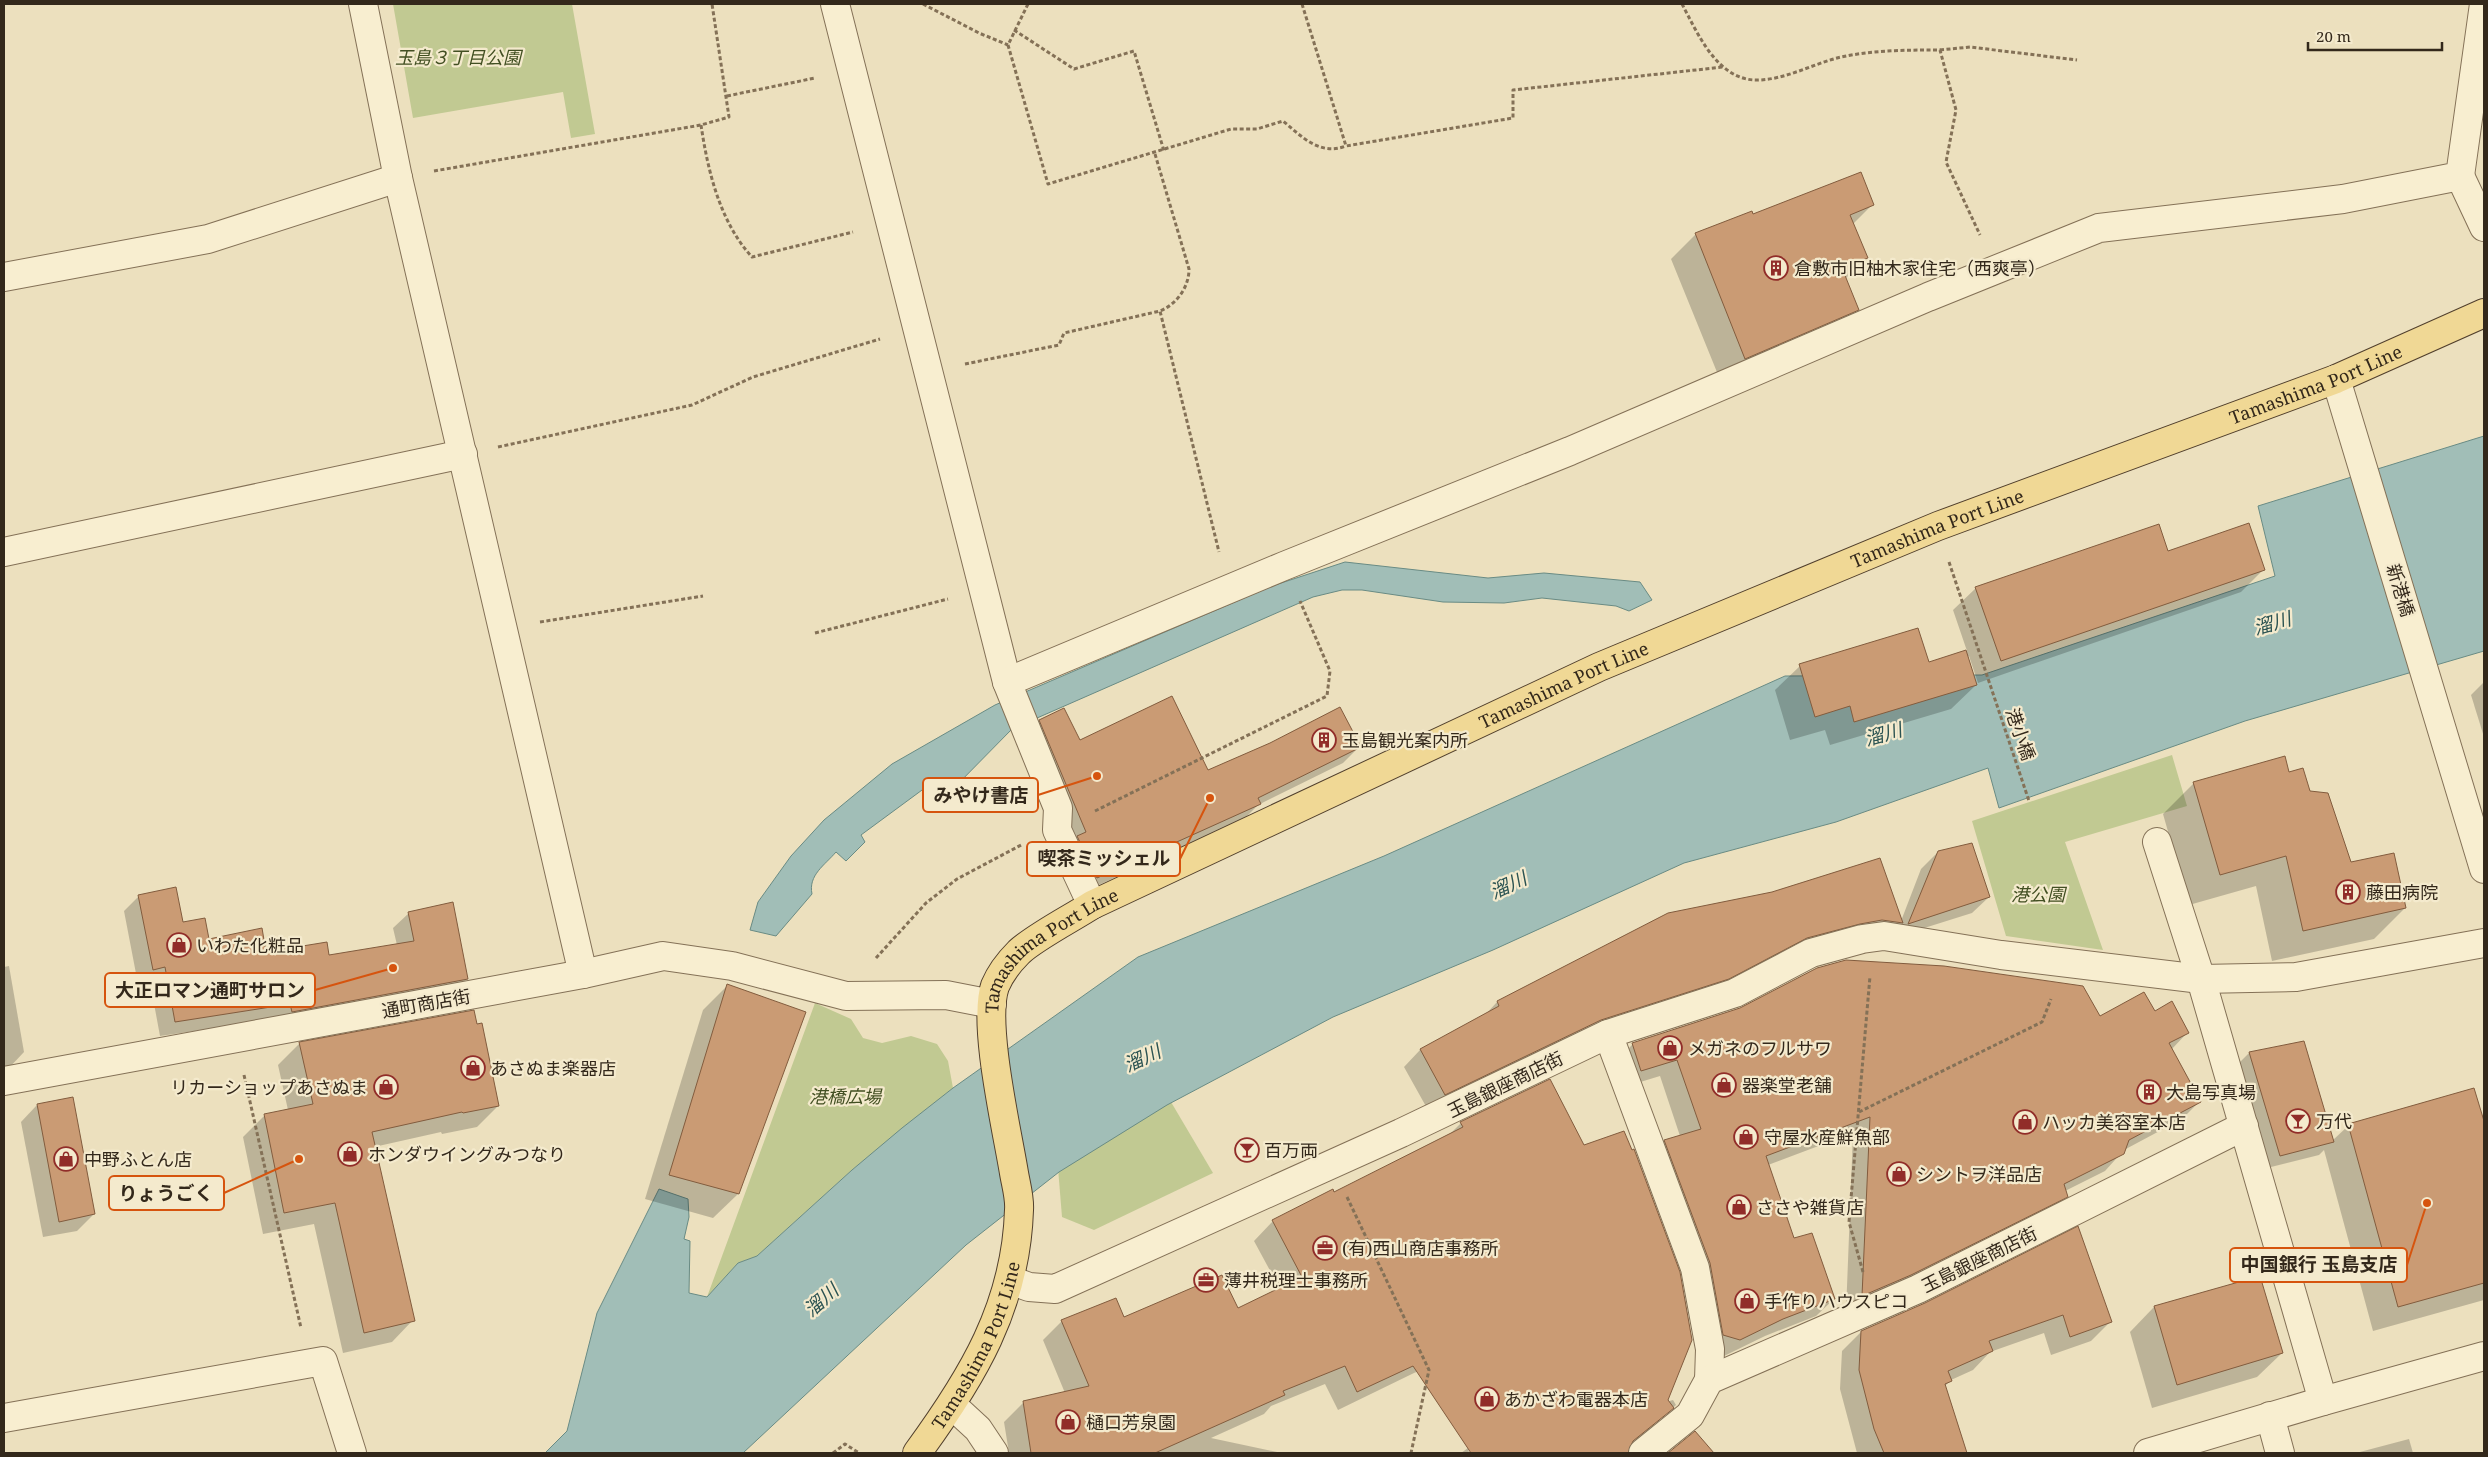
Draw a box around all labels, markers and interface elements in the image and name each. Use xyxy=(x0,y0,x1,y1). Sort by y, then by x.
scale bar xyxy=(2308,20,2442,52)
text: 20 m xyxy=(2316,26,2351,46)
park label: 玉島３丁目公園 xyxy=(395,45,524,69)
building icon: 倉敷市旧柚木家住宅（西爽亭） xyxy=(1763,255,1789,281)
place label: 倉敷市旧柚木家住宅（西爽亭） xyxy=(1794,256,2046,280)
street label: Tamashima Port Line xyxy=(2226,339,2406,429)
street label: Tamashima Port Line xyxy=(1847,483,2027,573)
street label: 新港橋 xyxy=(2382,561,2420,619)
water label: 溜川 xyxy=(2250,605,2296,641)
street label: Tamashima Port Line xyxy=(1475,636,1652,734)
street label: 港小橋 xyxy=(2001,705,2041,763)
water label: 溜川 xyxy=(1861,716,1907,752)
building icon: 玉島観光案内所 xyxy=(1311,727,1337,753)
place label: 玉島観光案内所 xyxy=(1342,728,1468,752)
callout: みやけ書店 xyxy=(923,778,1038,812)
text: みやけ書店 xyxy=(933,782,1029,808)
callout: 喫茶ミッシェル xyxy=(1027,842,1180,876)
text: 喫茶ミッシェル xyxy=(1037,845,1171,871)
water label: 溜川 xyxy=(1485,864,1533,905)
building icon: 藤田病院 xyxy=(2335,879,2361,905)
place label: 藤田病院 xyxy=(2366,880,2438,904)
street label: Tamashima Port Line xyxy=(979,882,1122,1014)
park label: 港公園 xyxy=(2011,882,2068,906)
shop icon: いわた化粧品 xyxy=(166,932,192,958)
place label: いわた化粧品 xyxy=(196,933,304,957)
callout: 大正ロマン通町サロン xyxy=(105,973,315,1007)
text: 大正ロマン通町サロン xyxy=(115,977,305,1003)
street label: 通町商店街 xyxy=(380,983,472,1023)
shop icon: メガネのフルサワ xyxy=(1657,1035,1683,1061)
place label: メガネのフルサワ xyxy=(1688,1036,1832,1060)
water label: 溜川 xyxy=(1119,1037,1167,1078)
street label: 玉島銀座商店街 xyxy=(1443,1046,1567,1122)
shop icon: あさぬま楽器店 xyxy=(460,1055,486,1081)
place label: あさぬま楽器店 xyxy=(490,1056,616,1080)
shop icon: 器楽堂老舗 xyxy=(1711,1072,1737,1098)
place label: 器楽堂老舗 xyxy=(1742,1073,1832,1097)
shop icon: リカーショップあさぬま xyxy=(373,1074,399,1100)
place label: リカーショップあさぬま xyxy=(170,1075,368,1099)
building icon: 大島写真場 xyxy=(2136,1079,2162,1105)
place label: 大島写真場 xyxy=(2166,1080,2256,1104)
park label: 港橋広場 xyxy=(809,1084,883,1108)
bar icon: 万代 xyxy=(2285,1108,2311,1134)
shop icon: ハッカ美容室本店 xyxy=(2012,1109,2038,1135)
place label: 万代 xyxy=(2316,1109,2352,1133)
place label: ハッカ美容室本店 xyxy=(2042,1110,2186,1134)
shop icon: 守屋水産鮮魚部 xyxy=(1733,1124,1759,1150)
place label: 守屋水産鮮魚部 xyxy=(1764,1125,1890,1149)
bar icon: 百万両 xyxy=(1234,1137,1260,1163)
place label: 百万両 xyxy=(1264,1138,1318,1162)
shop icon: ホンダウイングみつなり xyxy=(337,1141,363,1167)
place label: ホンダウイングみつなり xyxy=(368,1142,566,1166)
shop icon: 中野ふとん店 xyxy=(53,1146,79,1172)
place label: 中野ふとん店 xyxy=(84,1147,192,1171)
shop icon: シントヲ洋品店 xyxy=(1886,1161,1912,1187)
place label: シントヲ洋品店 xyxy=(1916,1162,2042,1186)
callout: りょうごく xyxy=(109,1176,224,1210)
text: りょうごく xyxy=(118,1180,214,1206)
shop icon: ささや雑貨店 xyxy=(1726,1194,1752,1220)
place label: ささや雑貨店 xyxy=(1756,1195,1864,1219)
street label: 玉島銀座商店街 xyxy=(1917,1221,2041,1297)
office icon: (有)西山商店事務所 xyxy=(1312,1235,1338,1261)
place label: (有)西山商店事務所 xyxy=(1342,1236,1498,1260)
callout: 中国銀行 玉島支店 xyxy=(2230,1248,2407,1282)
text: 中国銀行 玉島支店 xyxy=(2241,1251,2397,1277)
street label: Tamashima Port Line xyxy=(926,1259,1025,1434)
office icon: 薄井税理士事務所 xyxy=(1193,1267,1219,1293)
place label: 薄井税理士事務所 xyxy=(1224,1268,1368,1292)
water label: 溜川 xyxy=(798,1276,845,1322)
shop icon: 手作りハウスピコ xyxy=(1734,1288,1760,1314)
place label: 手作りハウスピコ xyxy=(1764,1289,1908,1313)
shop icon: あかざわ電器本店 xyxy=(1474,1386,1500,1412)
place label: あかざわ電器本店 xyxy=(1504,1387,1648,1411)
shop icon: 樋口芳泉園 xyxy=(1055,1409,1081,1435)
place label: 樋口芳泉園 xyxy=(1086,1410,1176,1434)

